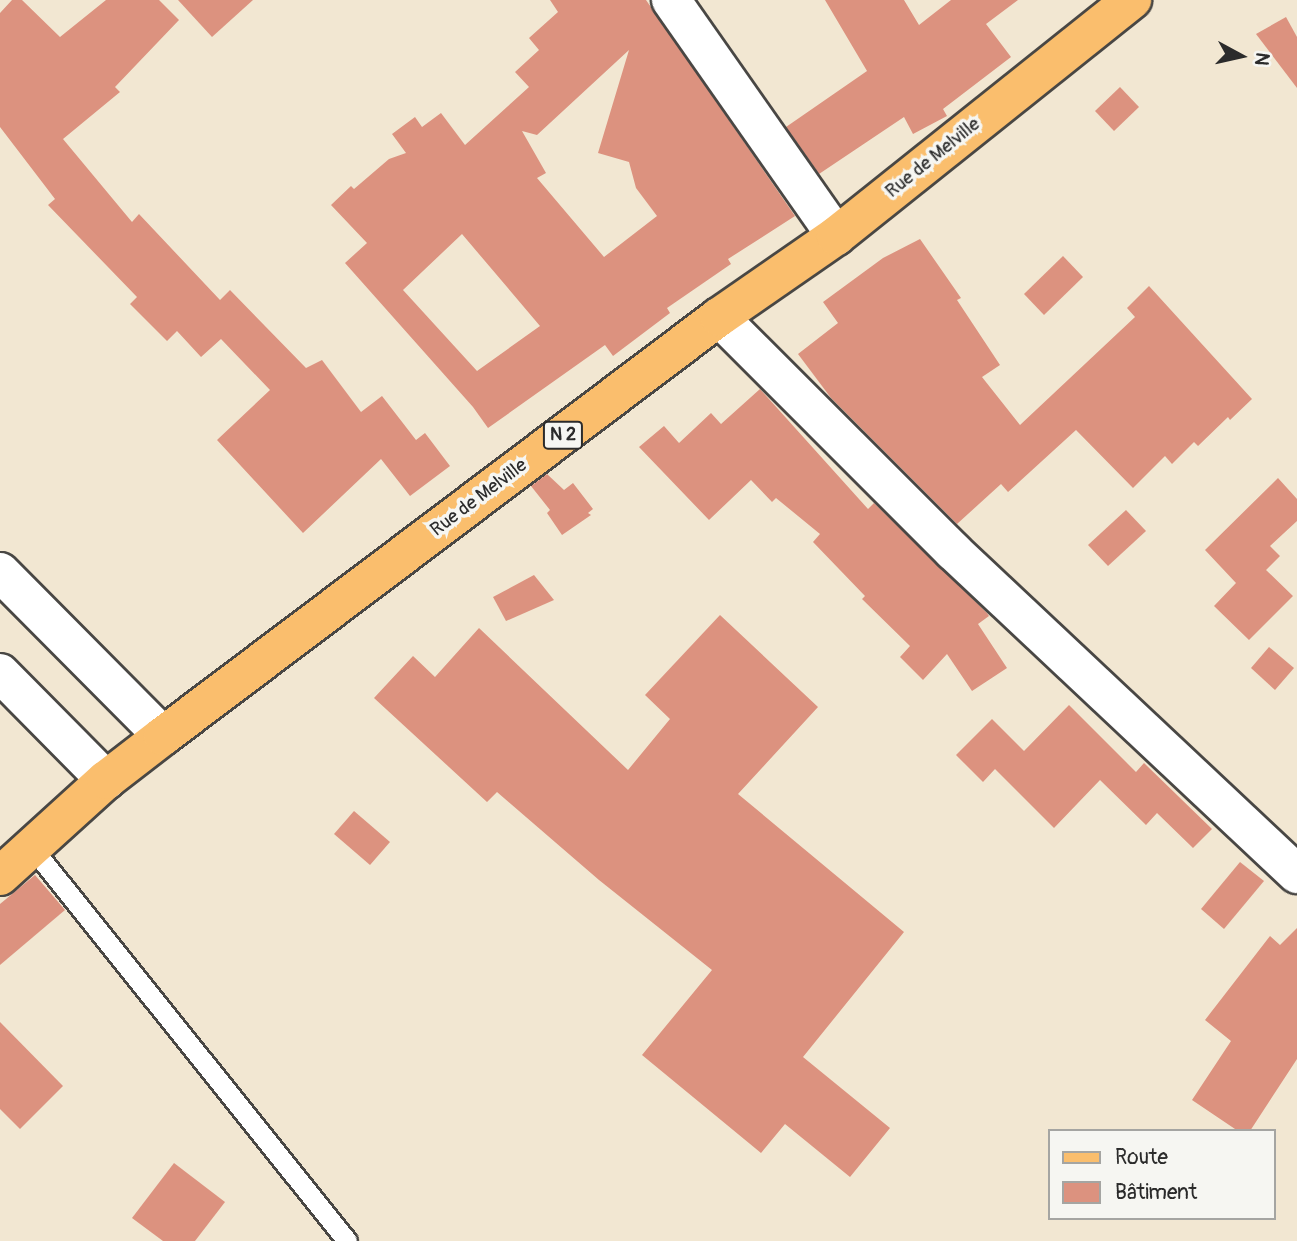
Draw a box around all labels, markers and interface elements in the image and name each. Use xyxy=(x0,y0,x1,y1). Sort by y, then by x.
north arrow xyxy=(1206,21,1276,91)
text: N xyxy=(1249,51,1275,67)
street label: Rue de Melville xyxy=(881,113,985,203)
road number: N 2 xyxy=(542,421,584,450)
street label: Rue de Melville xyxy=(426,454,532,542)
legend xyxy=(1048,1129,1276,1220)
text: Route xyxy=(1115,1144,1168,1171)
text: Bâtiment xyxy=(1115,1179,1197,1206)

